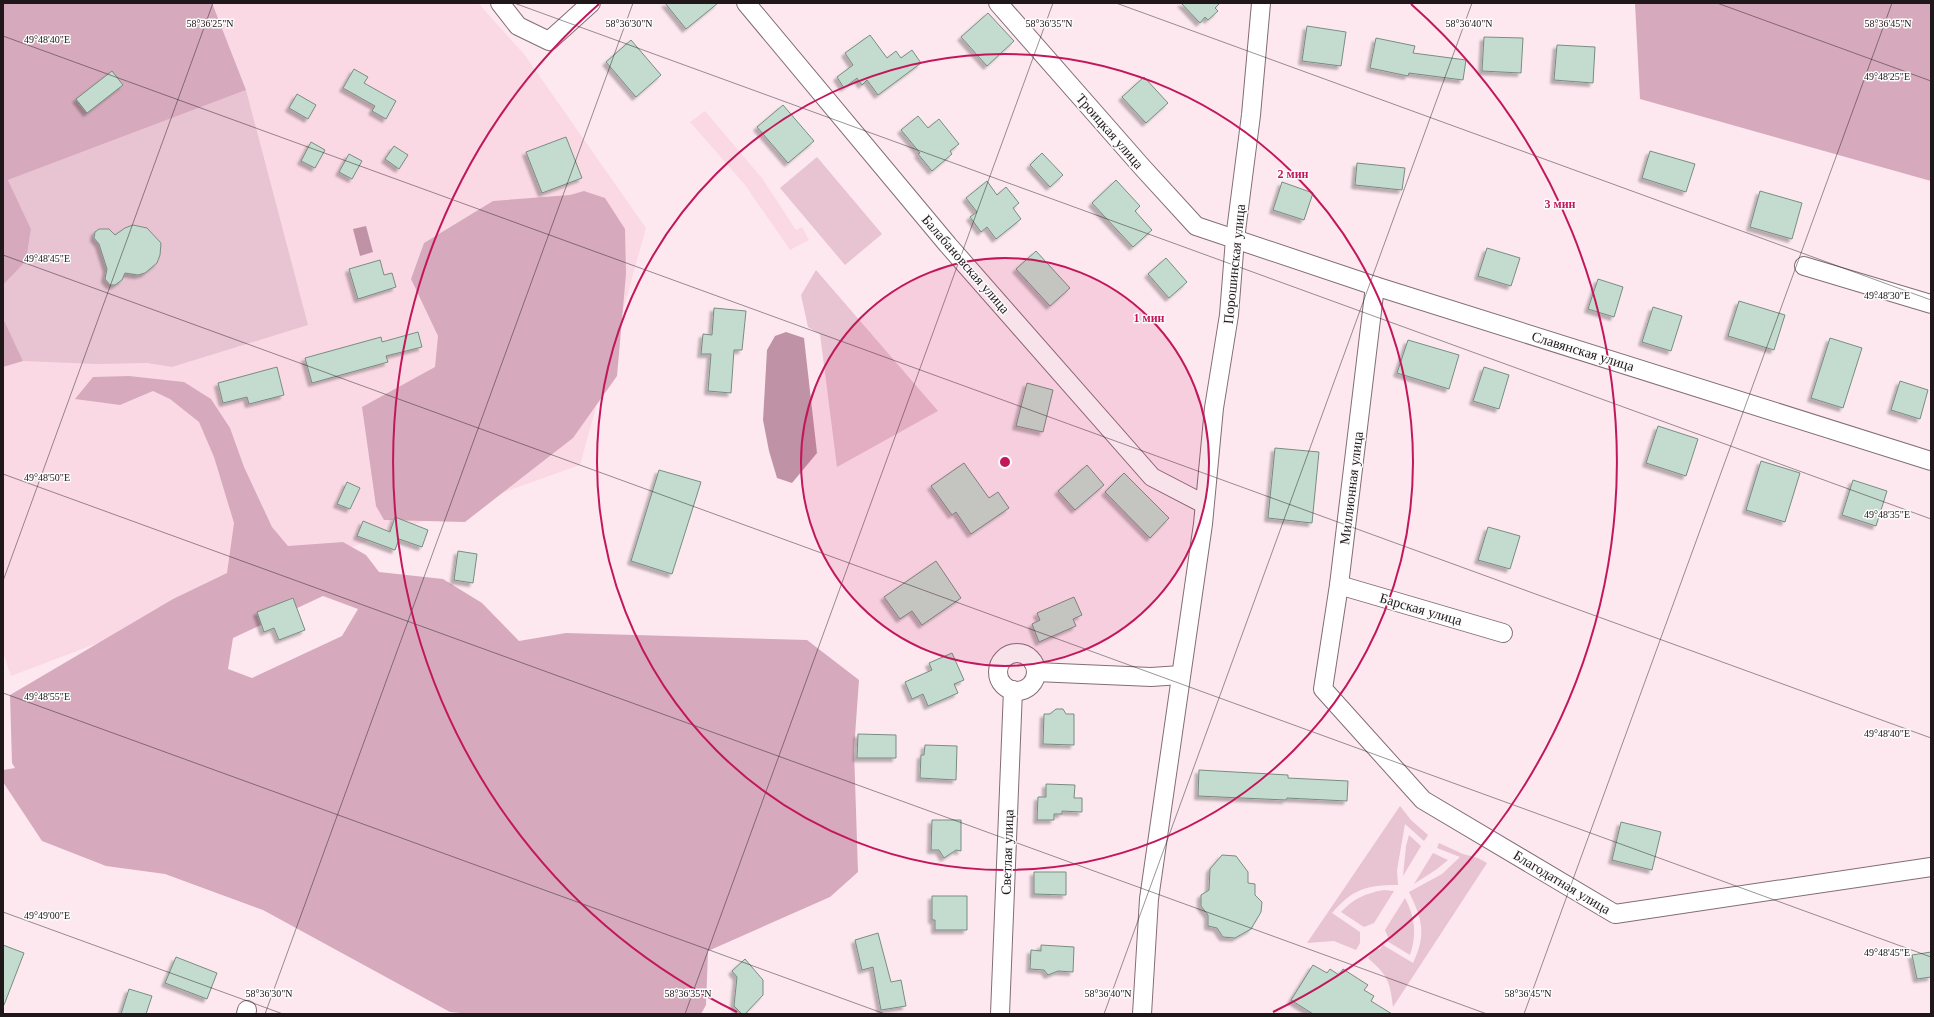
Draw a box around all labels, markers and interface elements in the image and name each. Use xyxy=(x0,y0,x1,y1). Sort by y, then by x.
text: 58°36'25"N xyxy=(186,18,234,29)
text: 58°36'30"N xyxy=(605,18,653,29)
text: 58°36'35"N xyxy=(1025,18,1073,29)
text: 58°36'40"N xyxy=(1445,18,1493,29)
text: 58°36'45"N xyxy=(1864,18,1912,29)
text: 49°48'40"E xyxy=(24,34,70,45)
text: 49°48'25"E xyxy=(1864,71,1910,82)
street label: Троицкая улица xyxy=(1073,91,1147,172)
text: 2 мин xyxy=(1277,167,1309,181)
text: 3 мин xyxy=(1544,197,1576,211)
street label: Порошинская улица xyxy=(1221,203,1248,325)
street label: Балабановская улица xyxy=(919,212,1013,317)
text: 49°48'45"E xyxy=(24,253,70,264)
text: 49°48'30"E xyxy=(1864,290,1910,301)
text: 1 мин xyxy=(1133,311,1165,325)
street label: Славянская улица xyxy=(1530,329,1637,374)
street label: Миллионная улица xyxy=(1337,430,1366,546)
centre of rings xyxy=(998,455,1012,469)
text: 49°48'50"E xyxy=(24,472,70,483)
text: 49°48'35"E xyxy=(1864,509,1910,520)
street label: Барская улица xyxy=(1378,591,1464,629)
text: 49°48'55"E xyxy=(24,691,70,702)
text: 49°48'40"E xyxy=(1864,728,1910,739)
street label: Светлая улица xyxy=(999,808,1017,895)
street label: Благодатная улица xyxy=(1511,848,1614,918)
text: 49°49'00"E xyxy=(24,910,70,921)
text: 49°48'45"E xyxy=(1864,947,1910,958)
text: 58°36'30"N xyxy=(245,988,293,999)
text: 58°36'35"N xyxy=(664,988,712,999)
text: 58°36'40"N xyxy=(1084,988,1132,999)
text: 58°36'45"N xyxy=(1504,988,1552,999)

